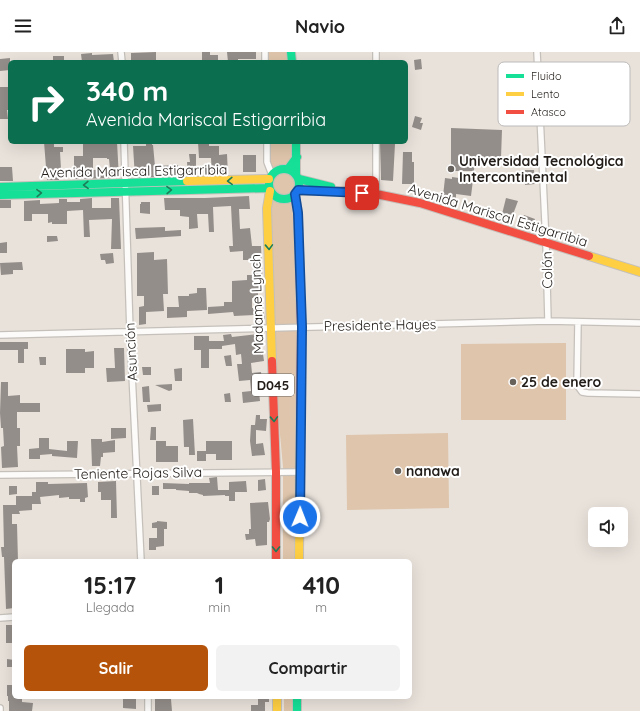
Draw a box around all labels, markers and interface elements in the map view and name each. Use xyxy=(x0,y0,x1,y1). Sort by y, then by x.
icon: menu xyxy=(12,15,34,37)
text: Navio xyxy=(295,15,345,38)
icon: share xyxy=(606,15,628,37)
legend xyxy=(498,62,630,126)
text: Fluido xyxy=(531,69,562,83)
text: 340 m xyxy=(86,73,168,108)
icon: right xyxy=(20,76,72,128)
text: Lento xyxy=(531,87,560,101)
text: Atasco xyxy=(531,105,566,119)
text: Avenida Mariscal Estigarribia xyxy=(86,108,326,131)
place label: Universidad Tecnológica Intercontinental xyxy=(459,152,624,186)
street label: Avenida Mariscal Estigarribia xyxy=(40,160,228,182)
marker: Universidad Tecnológica Intercontinental xyxy=(446,164,456,174)
pin xyxy=(345,176,379,210)
one-way arrow xyxy=(227,177,233,185)
street label: Avenida Mariscal Estigarribia xyxy=(406,179,590,251)
one-way arrow xyxy=(83,181,89,189)
icon: arrive xyxy=(351,182,373,204)
one-way arrow xyxy=(166,186,172,194)
one-way arrow xyxy=(36,189,42,198)
one-way arrow xyxy=(264,244,273,250)
street label: Colón xyxy=(538,251,556,289)
street label: Madame Lynch xyxy=(246,254,268,354)
street label: Presidente Hayes xyxy=(323,315,437,335)
street label: Asunción xyxy=(120,322,142,382)
place label: 25 de enero xyxy=(521,373,602,391)
road number: D045 xyxy=(252,374,294,396)
marker: 25 de enero xyxy=(508,377,518,387)
one-way arrow xyxy=(270,416,279,422)
place label: nanawa xyxy=(406,462,460,480)
street label: Teniente Rojas Silva xyxy=(74,463,202,483)
marker: nanawa xyxy=(393,466,403,476)
position arrow xyxy=(279,496,321,538)
map controls xyxy=(588,507,628,547)
button: sound xyxy=(588,507,628,547)
one-way arrow xyxy=(272,546,280,552)
text: 15:17 xyxy=(84,570,136,600)
text: 1 xyxy=(215,570,224,600)
text: 410 xyxy=(302,570,340,600)
text: Llegada xyxy=(86,599,135,615)
text: min xyxy=(208,599,230,615)
text: m xyxy=(315,599,327,615)
button: Salir xyxy=(24,645,208,691)
button: Compartir xyxy=(216,645,400,691)

